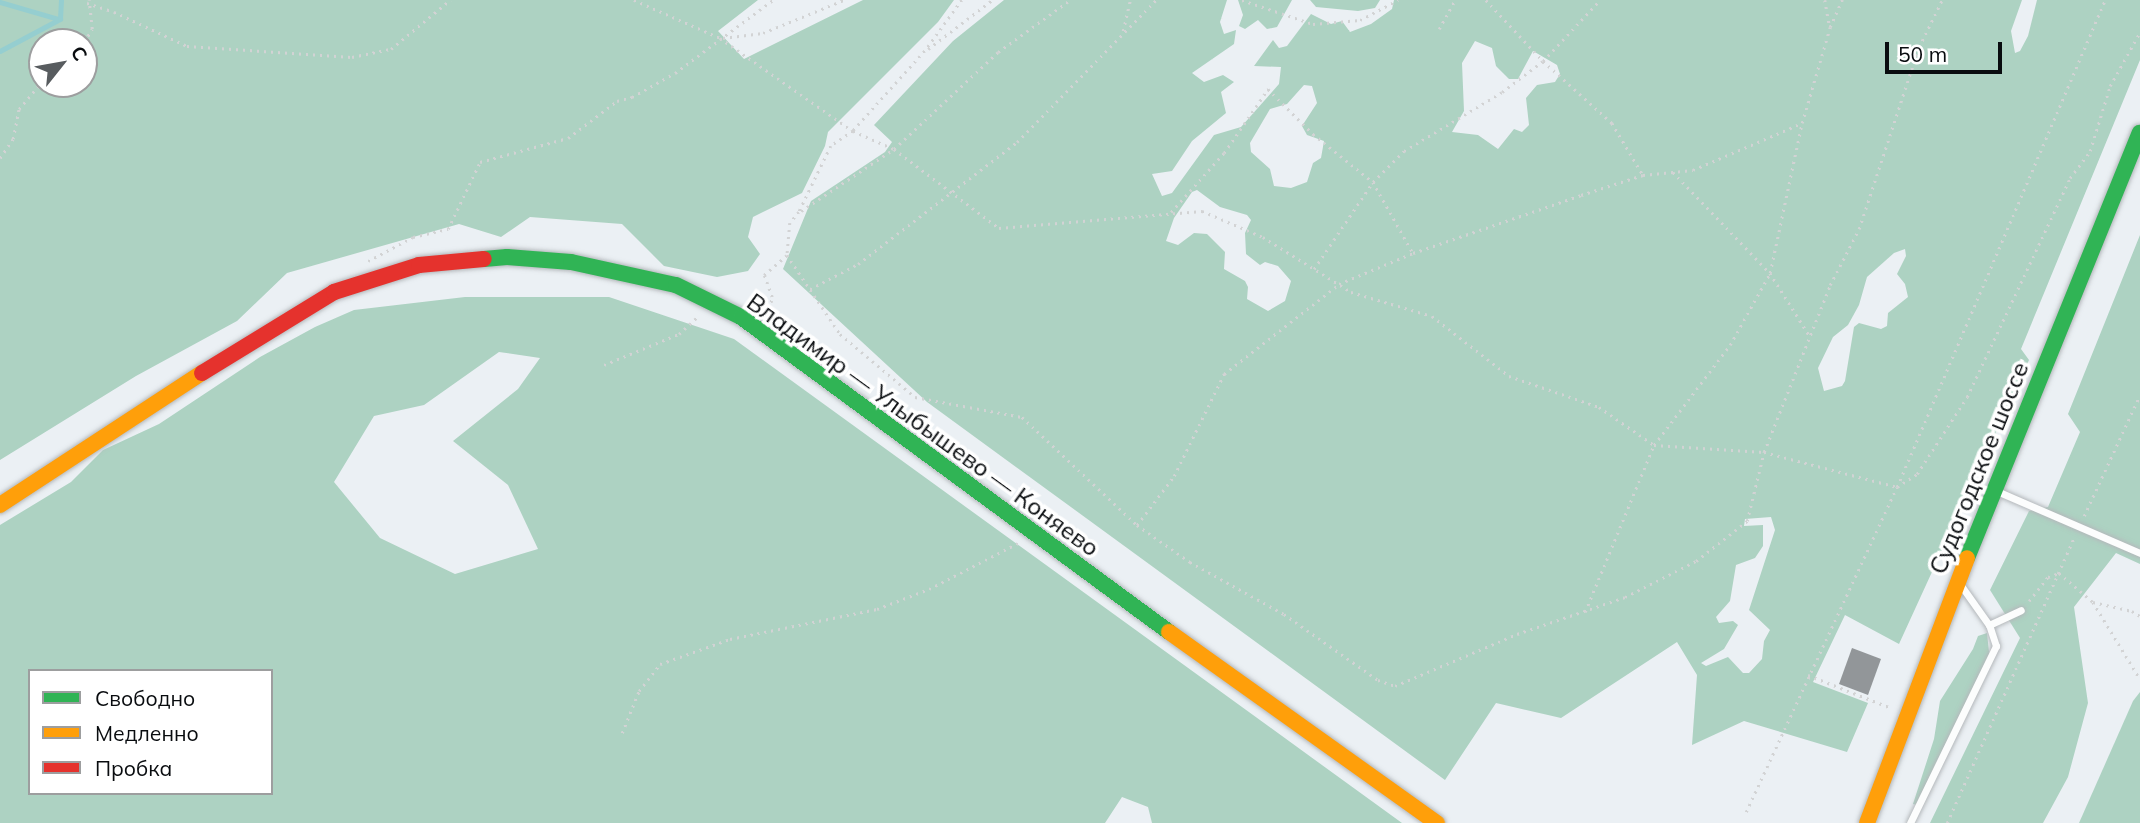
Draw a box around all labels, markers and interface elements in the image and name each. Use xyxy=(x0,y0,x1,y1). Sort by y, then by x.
north arrow xyxy=(28,28,98,98)
scale bar xyxy=(1888,28,2005,72)
text: С xyxy=(66,41,93,65)
text: 50 m xyxy=(1898,41,1947,67)
street label: Владимир — Улыбышево — Коняево xyxy=(741,287,1105,563)
street label: Судогодское шоссе xyxy=(1923,358,2035,578)
legend xyxy=(28,669,273,795)
text: Свободно xyxy=(95,685,195,711)
text: Медленно xyxy=(95,720,199,746)
text: Пробка xyxy=(95,755,172,781)

